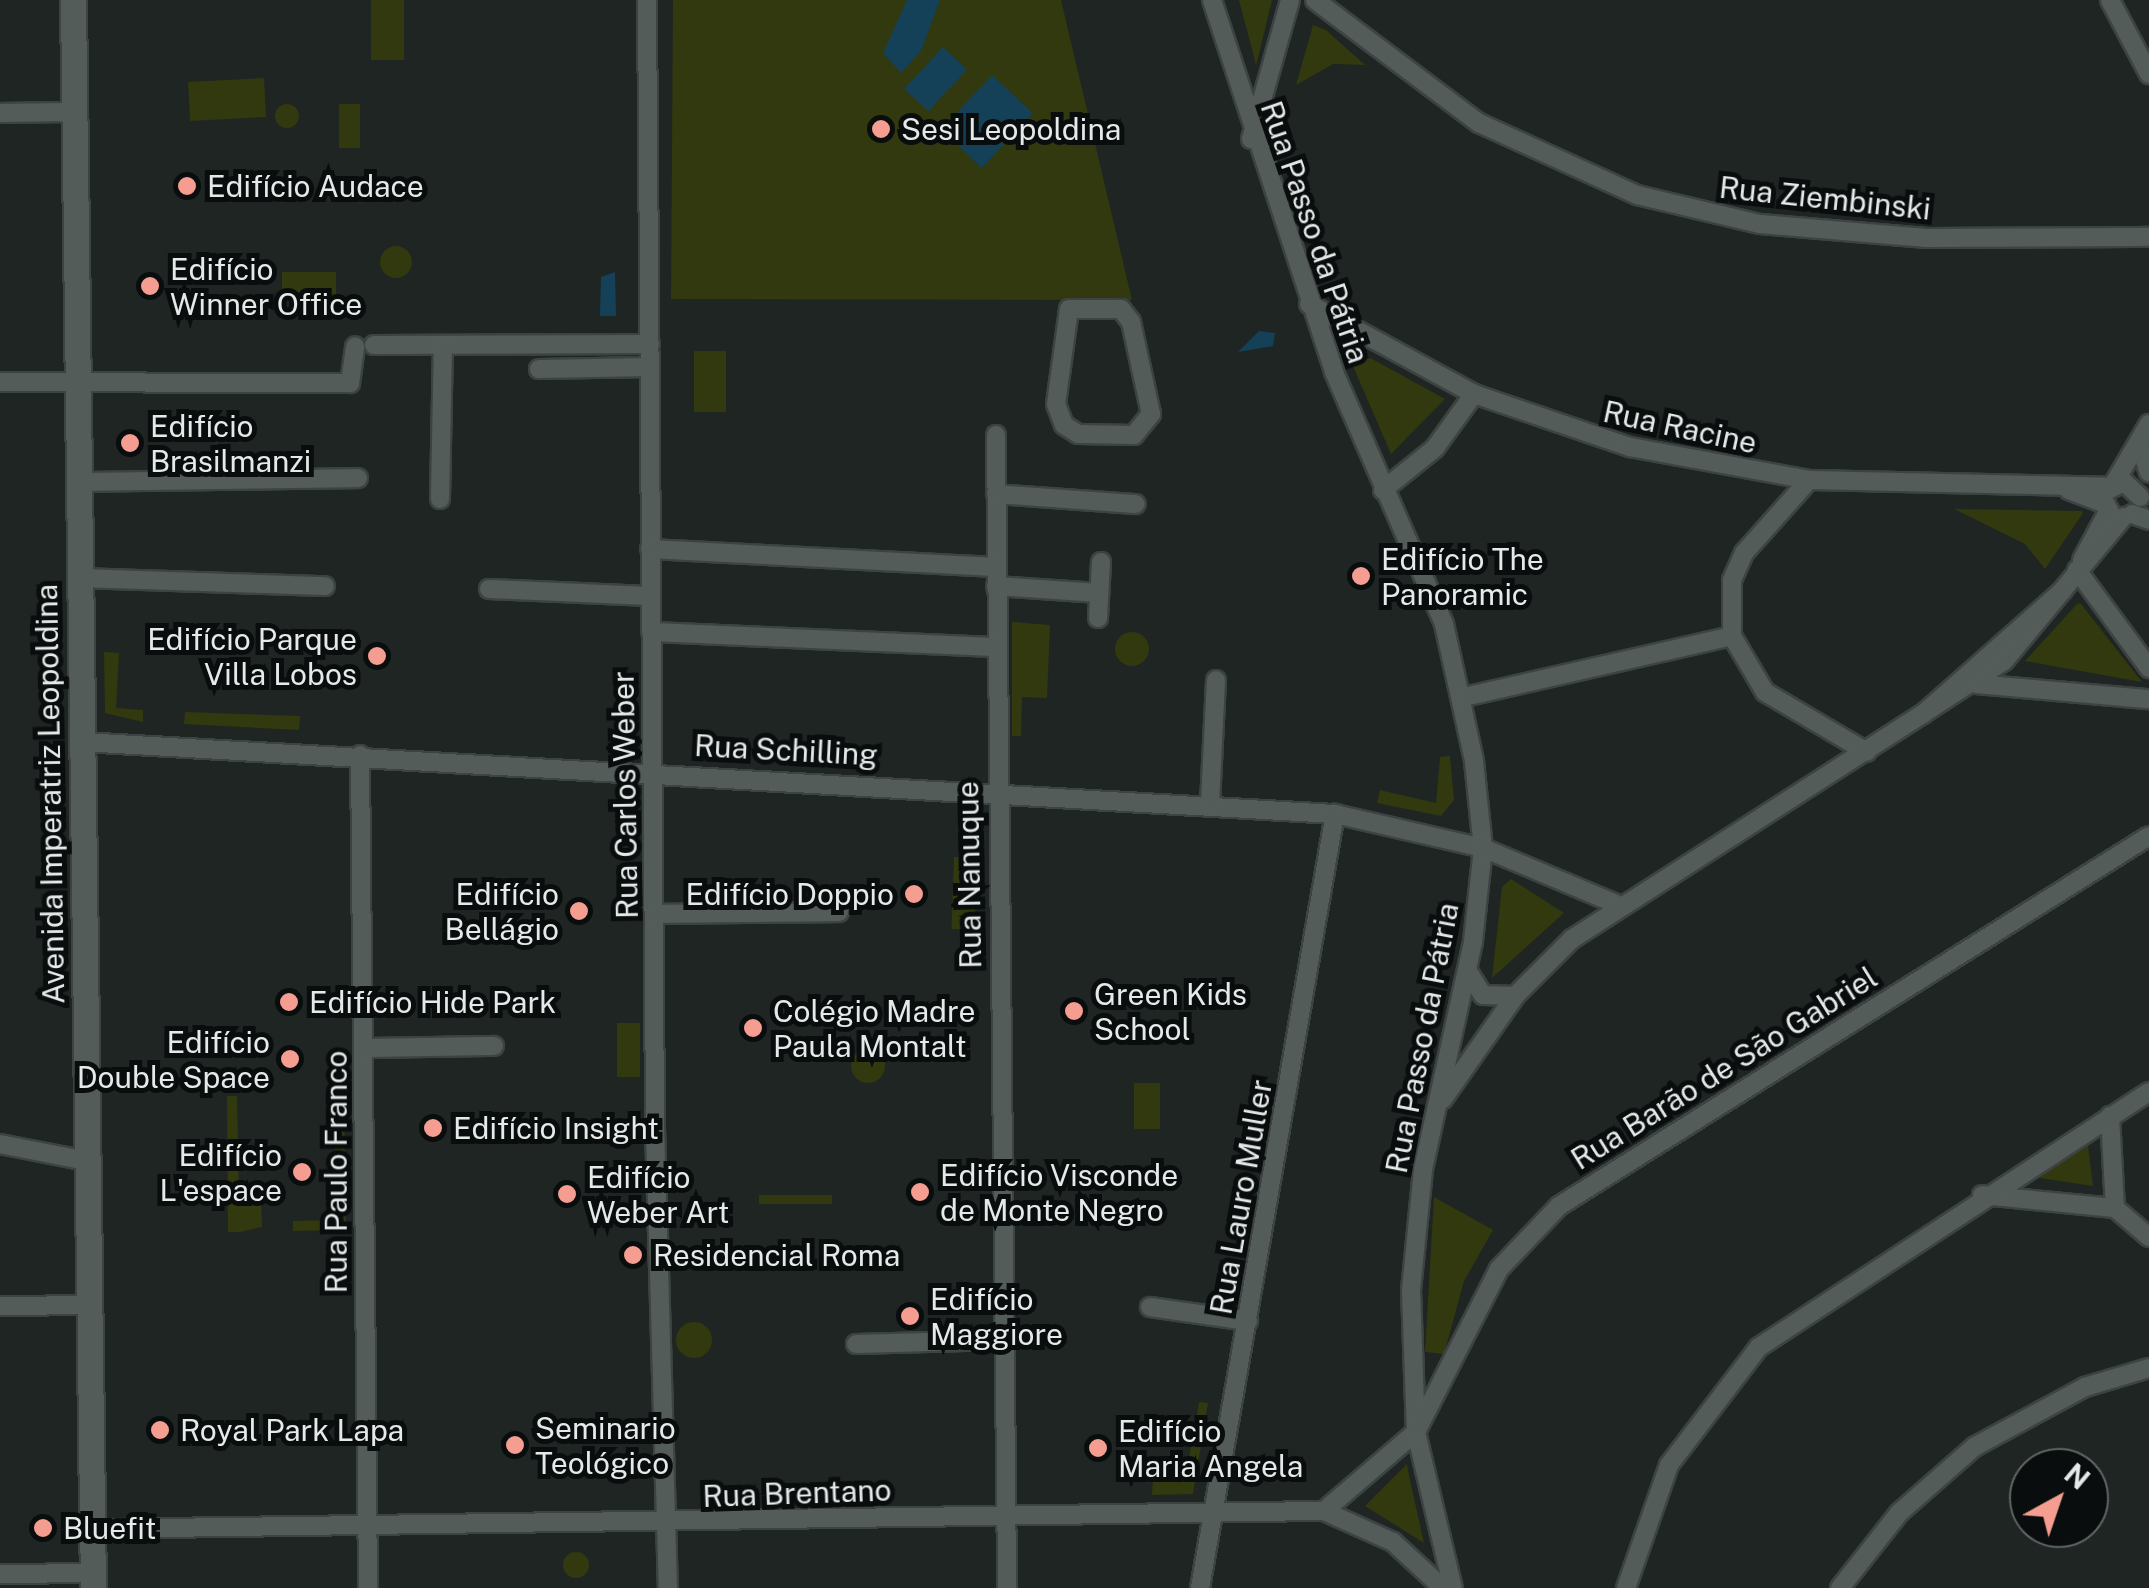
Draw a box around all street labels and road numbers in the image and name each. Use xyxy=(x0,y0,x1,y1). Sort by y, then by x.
street label: Rua Passo da Pátria xyxy=(1253,96,1377,368)
street label: Rua Ziembinski xyxy=(1717,169,1933,227)
street label: Rua Racine xyxy=(1600,393,1760,461)
street label: Avenida Imperatriz Leopoldina xyxy=(28,584,72,1004)
street label: Rua Carlos Weber xyxy=(605,670,645,920)
street label: Rua Schilling xyxy=(693,727,879,773)
street label: Rua Nanuque xyxy=(949,781,989,969)
street label: Rua Passo da Pátria xyxy=(1378,900,1466,1176)
street label: Rua Barão de São Gabriel xyxy=(1564,959,1884,1177)
street label: Rua Paulo Franco xyxy=(318,1050,354,1294)
street label: Rua Lauro Muller xyxy=(1203,1077,1279,1317)
street label: Rua Brentano xyxy=(702,1472,892,1514)

